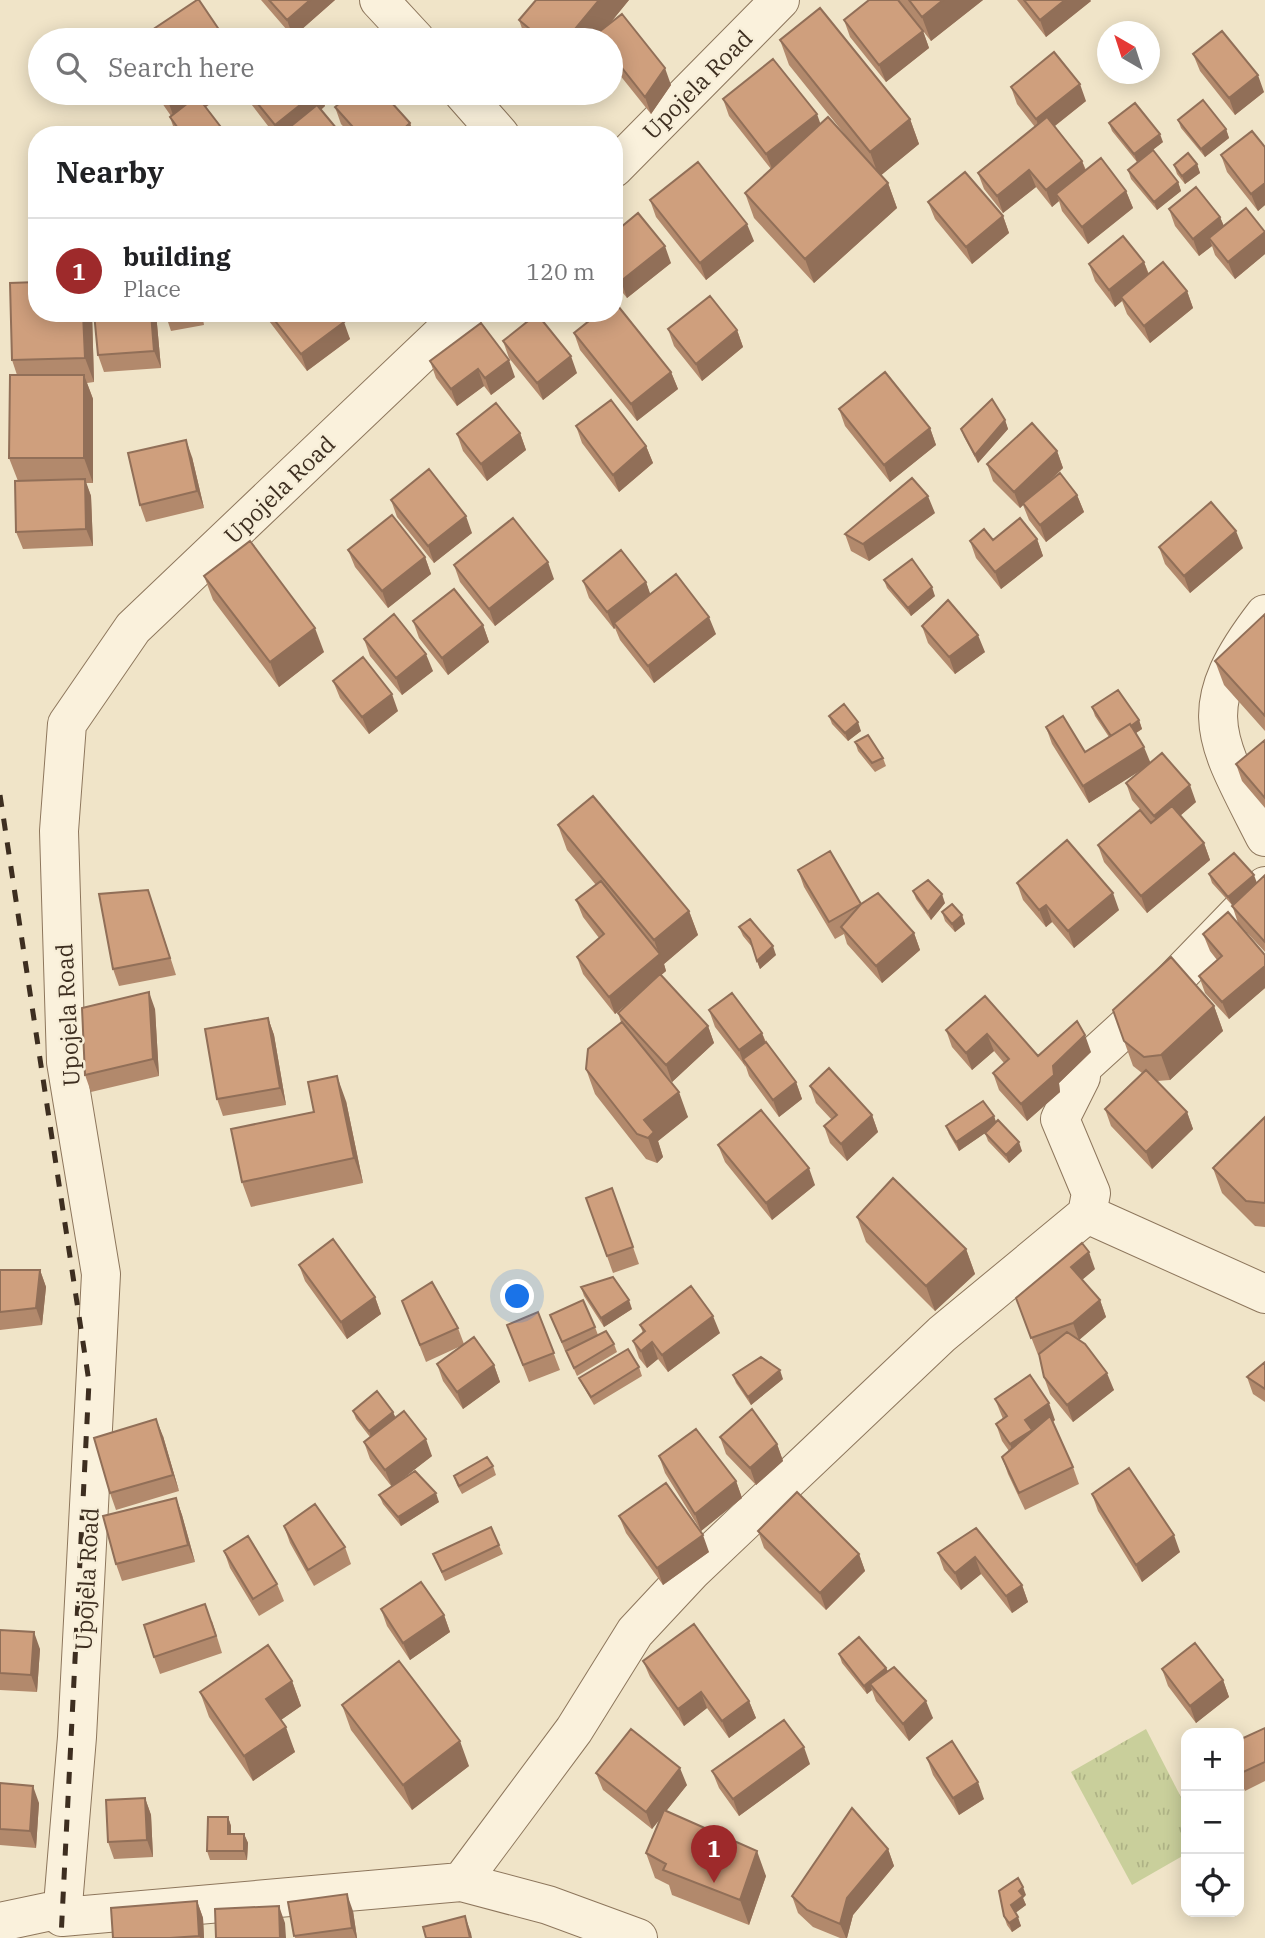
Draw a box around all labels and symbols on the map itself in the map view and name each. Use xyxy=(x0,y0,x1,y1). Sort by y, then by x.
north arrow xyxy=(1097,21,1160,84)
street label: Upojela Road xyxy=(636,23,758,145)
street label: Upojela Road xyxy=(217,428,341,550)
street label: Upojela Road xyxy=(48,943,86,1087)
your location xyxy=(500,1279,534,1313)
street label: Upojela Road xyxy=(67,1507,105,1651)
pin: 1 xyxy=(691,1825,737,1883)

